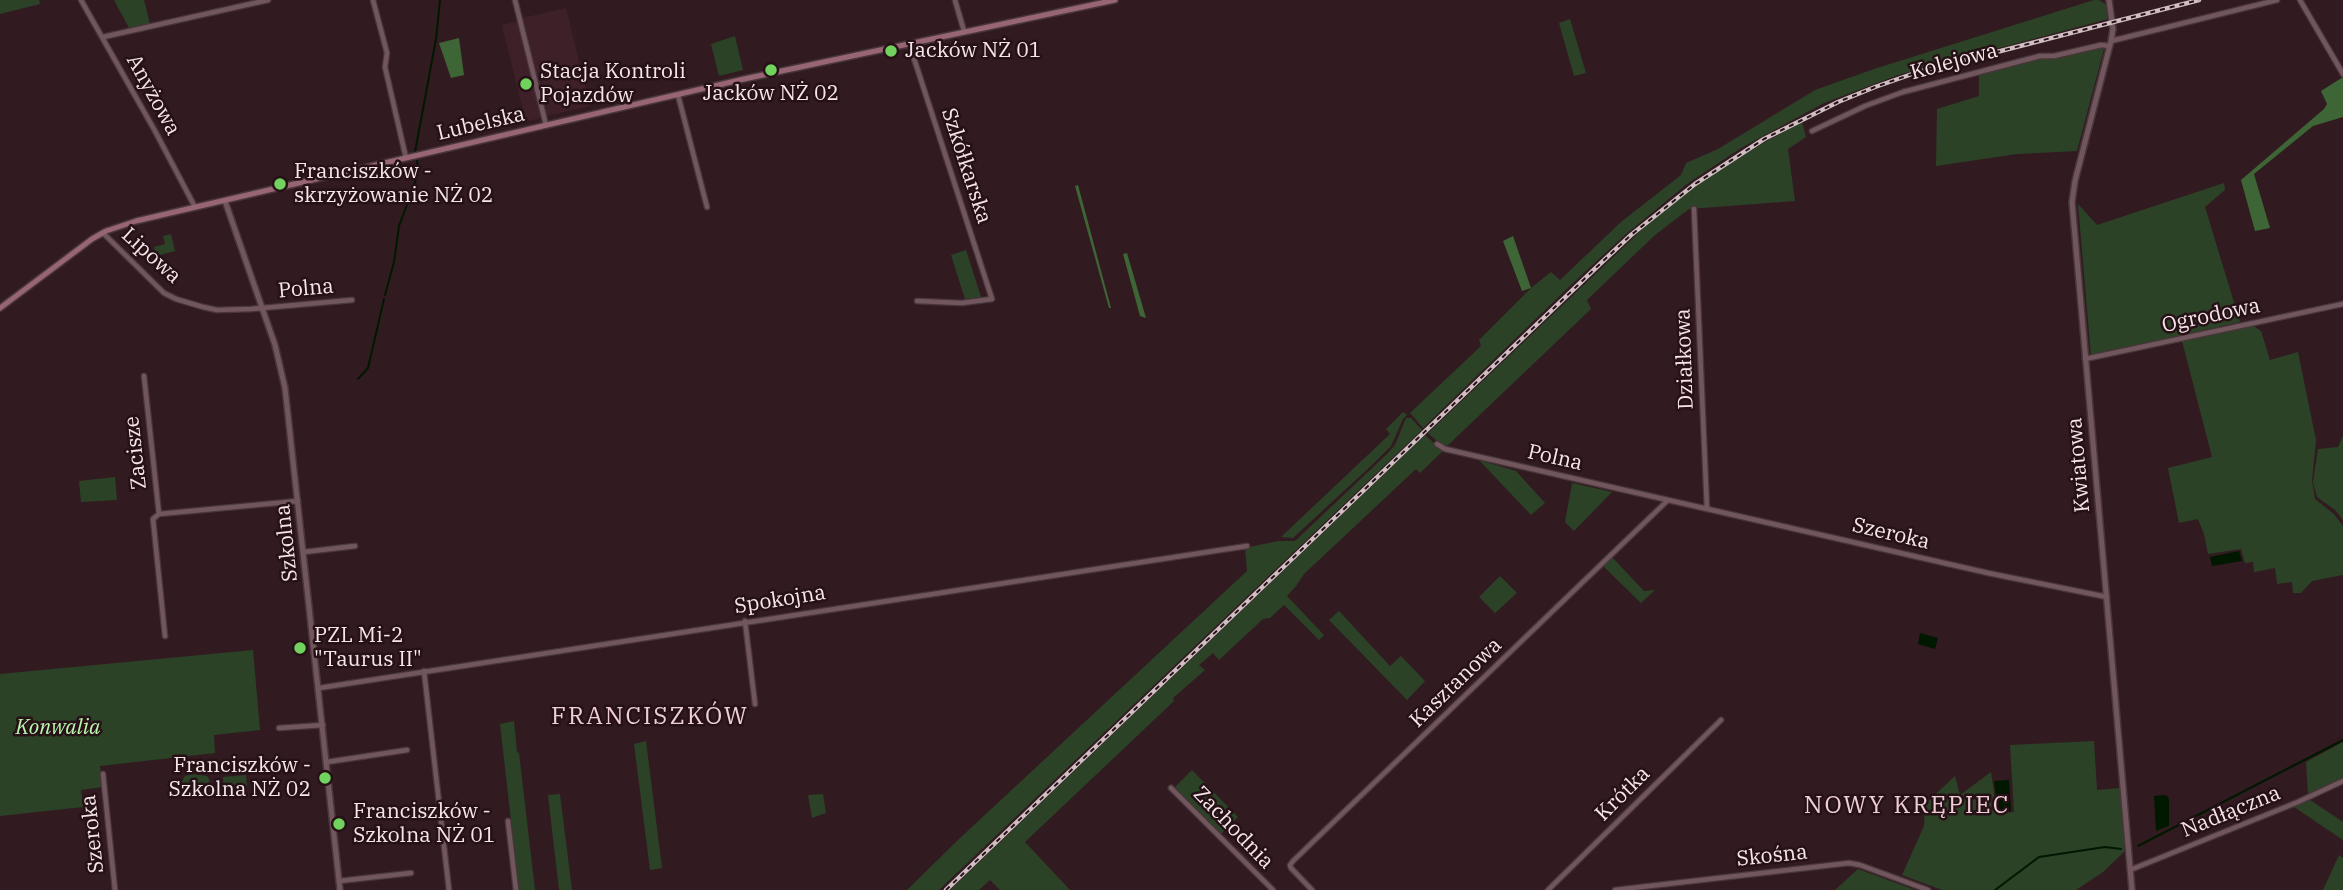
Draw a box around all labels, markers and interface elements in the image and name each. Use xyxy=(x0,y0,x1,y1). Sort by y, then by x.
place label: Jacków NŻ 01 xyxy=(905,38,1041,64)
street label: Kolejowa xyxy=(1908,38,2000,86)
marker: Jacków NŻ 01 xyxy=(883,43,899,59)
street label: Anyżowa xyxy=(121,50,185,140)
place label: Stacja Kontroli Pojazdów xyxy=(540,59,686,109)
marker: Jacków NŻ 02 xyxy=(763,62,779,78)
marker: Stacja Kontroli Pojazdów xyxy=(518,76,534,92)
place label: Jacków NŻ 02 xyxy=(703,81,839,107)
street label: Lubelska xyxy=(435,102,527,146)
street label: Szkółkarska xyxy=(935,105,997,227)
place label: Franciszków - skrzyżowanie NŻ 02 xyxy=(294,159,493,209)
marker: Franciszków - skrzyżowanie NŻ 02 xyxy=(272,176,288,192)
street label: Lipowa xyxy=(116,223,186,289)
street label: Polna xyxy=(277,274,335,304)
street label: Ogrodowa xyxy=(2160,293,2262,339)
street label: Działkowa xyxy=(1671,308,1699,410)
street label: Zacisze xyxy=(120,415,152,491)
street label: Kwiatowa xyxy=(2062,416,2096,514)
street label: Polna xyxy=(1525,439,1585,477)
street label: Szkolna xyxy=(270,503,304,583)
street label: Szeroka xyxy=(1850,513,1932,555)
street label: Spokojna xyxy=(732,580,828,620)
place label: PZL Mi-2 "Taurus II" xyxy=(314,623,422,673)
street label: Kasztanowa xyxy=(1405,633,1507,733)
marker: PZL Mi-2 "Taurus II" xyxy=(292,640,308,656)
district label: FRANCISZKÓW xyxy=(552,703,748,731)
park label: Konwalia xyxy=(16,715,100,741)
place label: Franciszków - Szkolna NŻ 02 xyxy=(169,753,311,803)
street label: Krótka xyxy=(1590,761,1656,827)
marker: Franciszków - Szkolna NŻ 02 xyxy=(317,770,333,786)
street label: Zachodnia xyxy=(1187,781,1279,875)
street label: Nadłączna xyxy=(2178,781,2284,843)
district label: NOWY KRĘPIEC xyxy=(1805,792,2009,820)
street label: Szeroka xyxy=(76,794,110,874)
place label: Franciszków - Szkolna NŻ 01 xyxy=(353,799,495,849)
marker: Franciszków - Szkolna NŻ 01 xyxy=(331,816,347,832)
street label: Skośna xyxy=(1735,840,1809,872)

